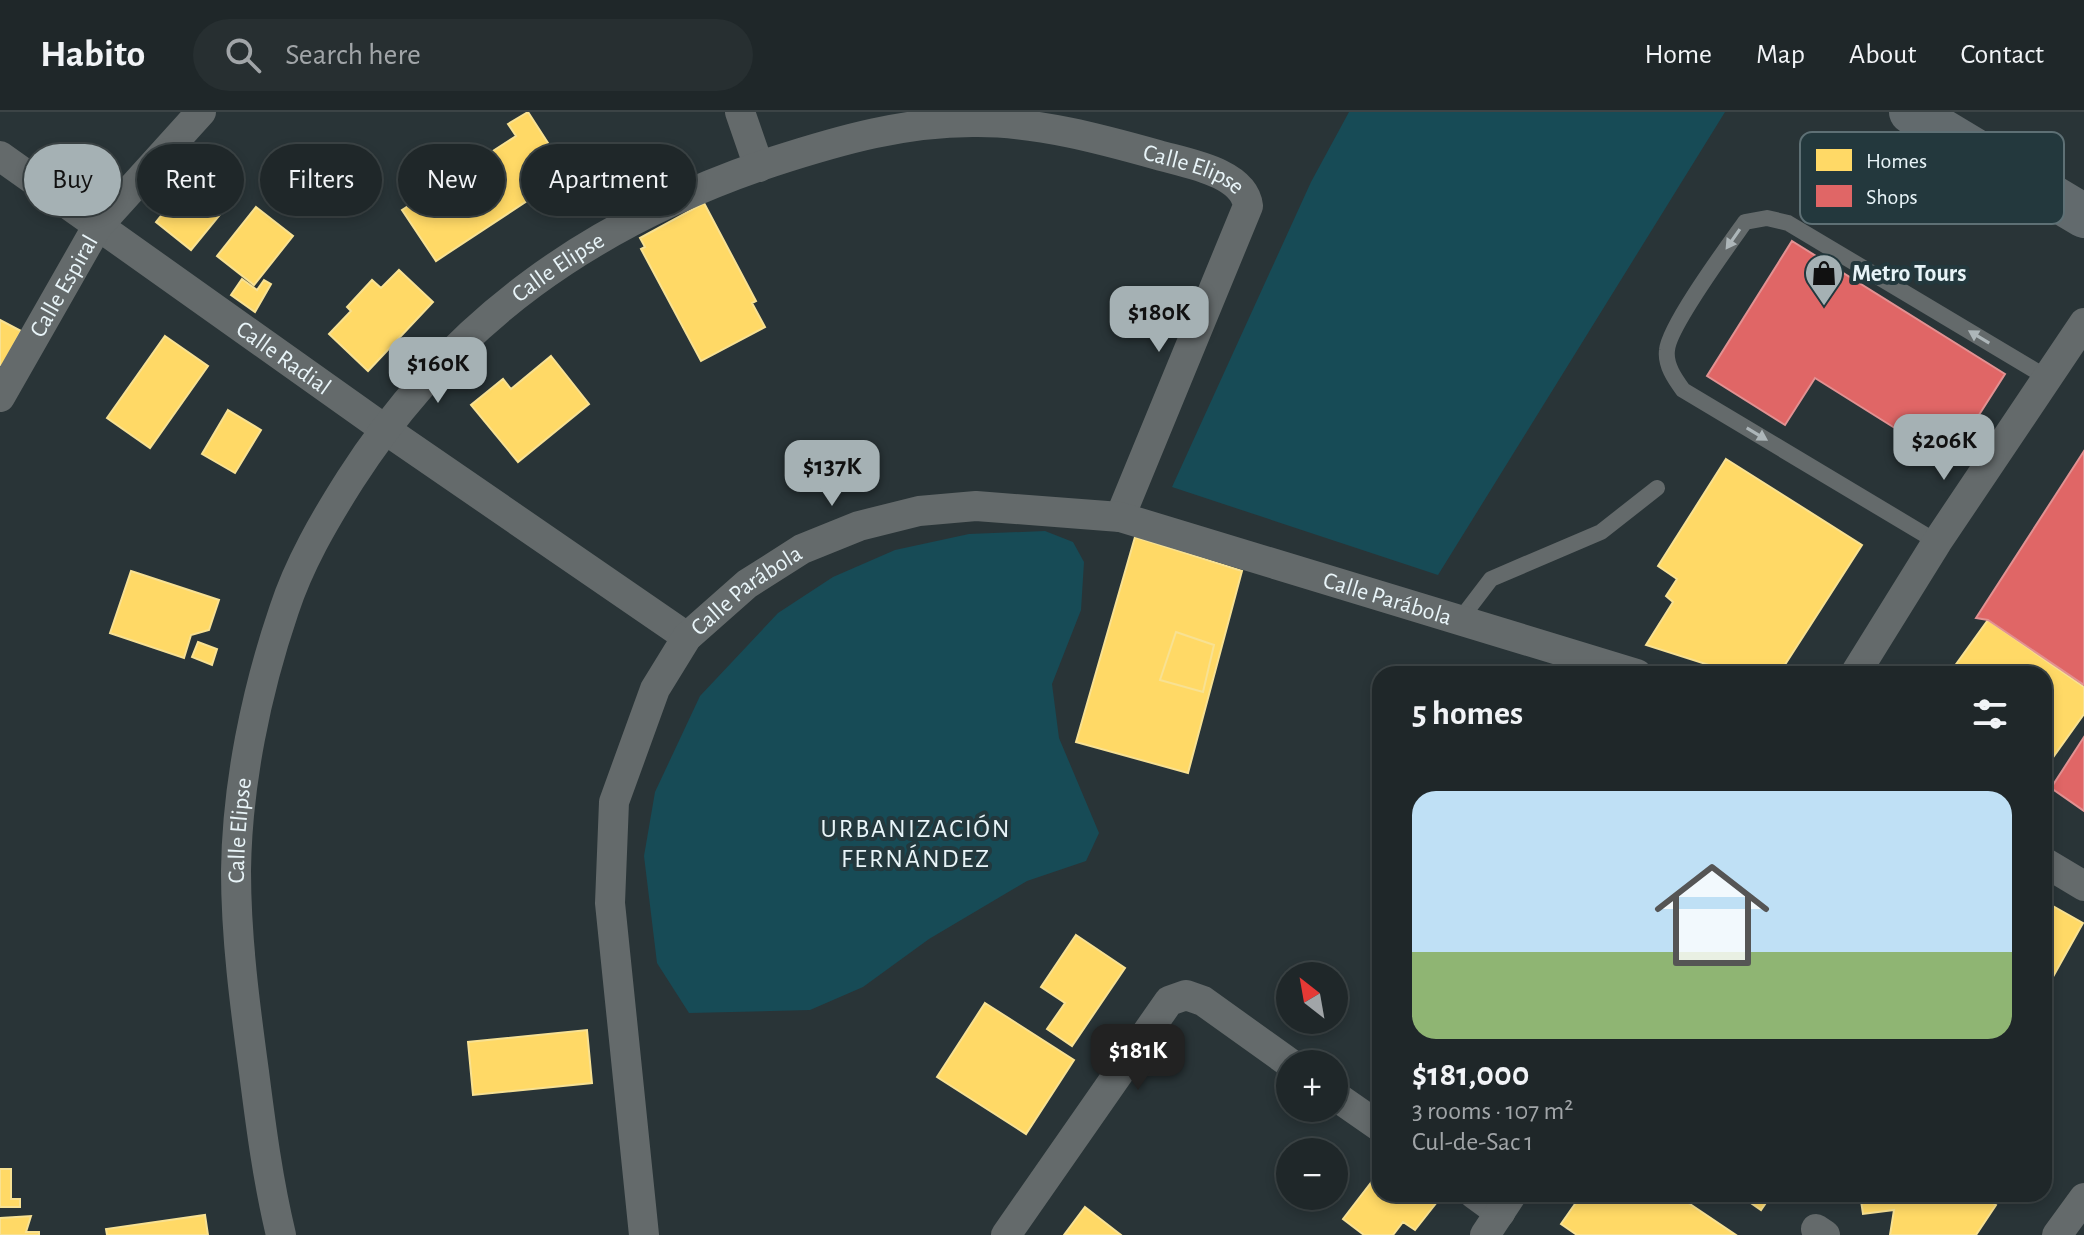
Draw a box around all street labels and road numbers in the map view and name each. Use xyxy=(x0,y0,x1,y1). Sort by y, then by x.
street label: Calle Elipse xyxy=(1141,140,1249,199)
street label: Calle Elipse xyxy=(508,228,609,307)
street label: Calle Espiral xyxy=(26,231,103,342)
street label: Calle Radial xyxy=(231,317,335,400)
street label: Calle Parábola xyxy=(687,541,807,641)
street label: Calle Parábola xyxy=(1320,568,1454,630)
street label: Calle Elipse xyxy=(225,776,256,883)

